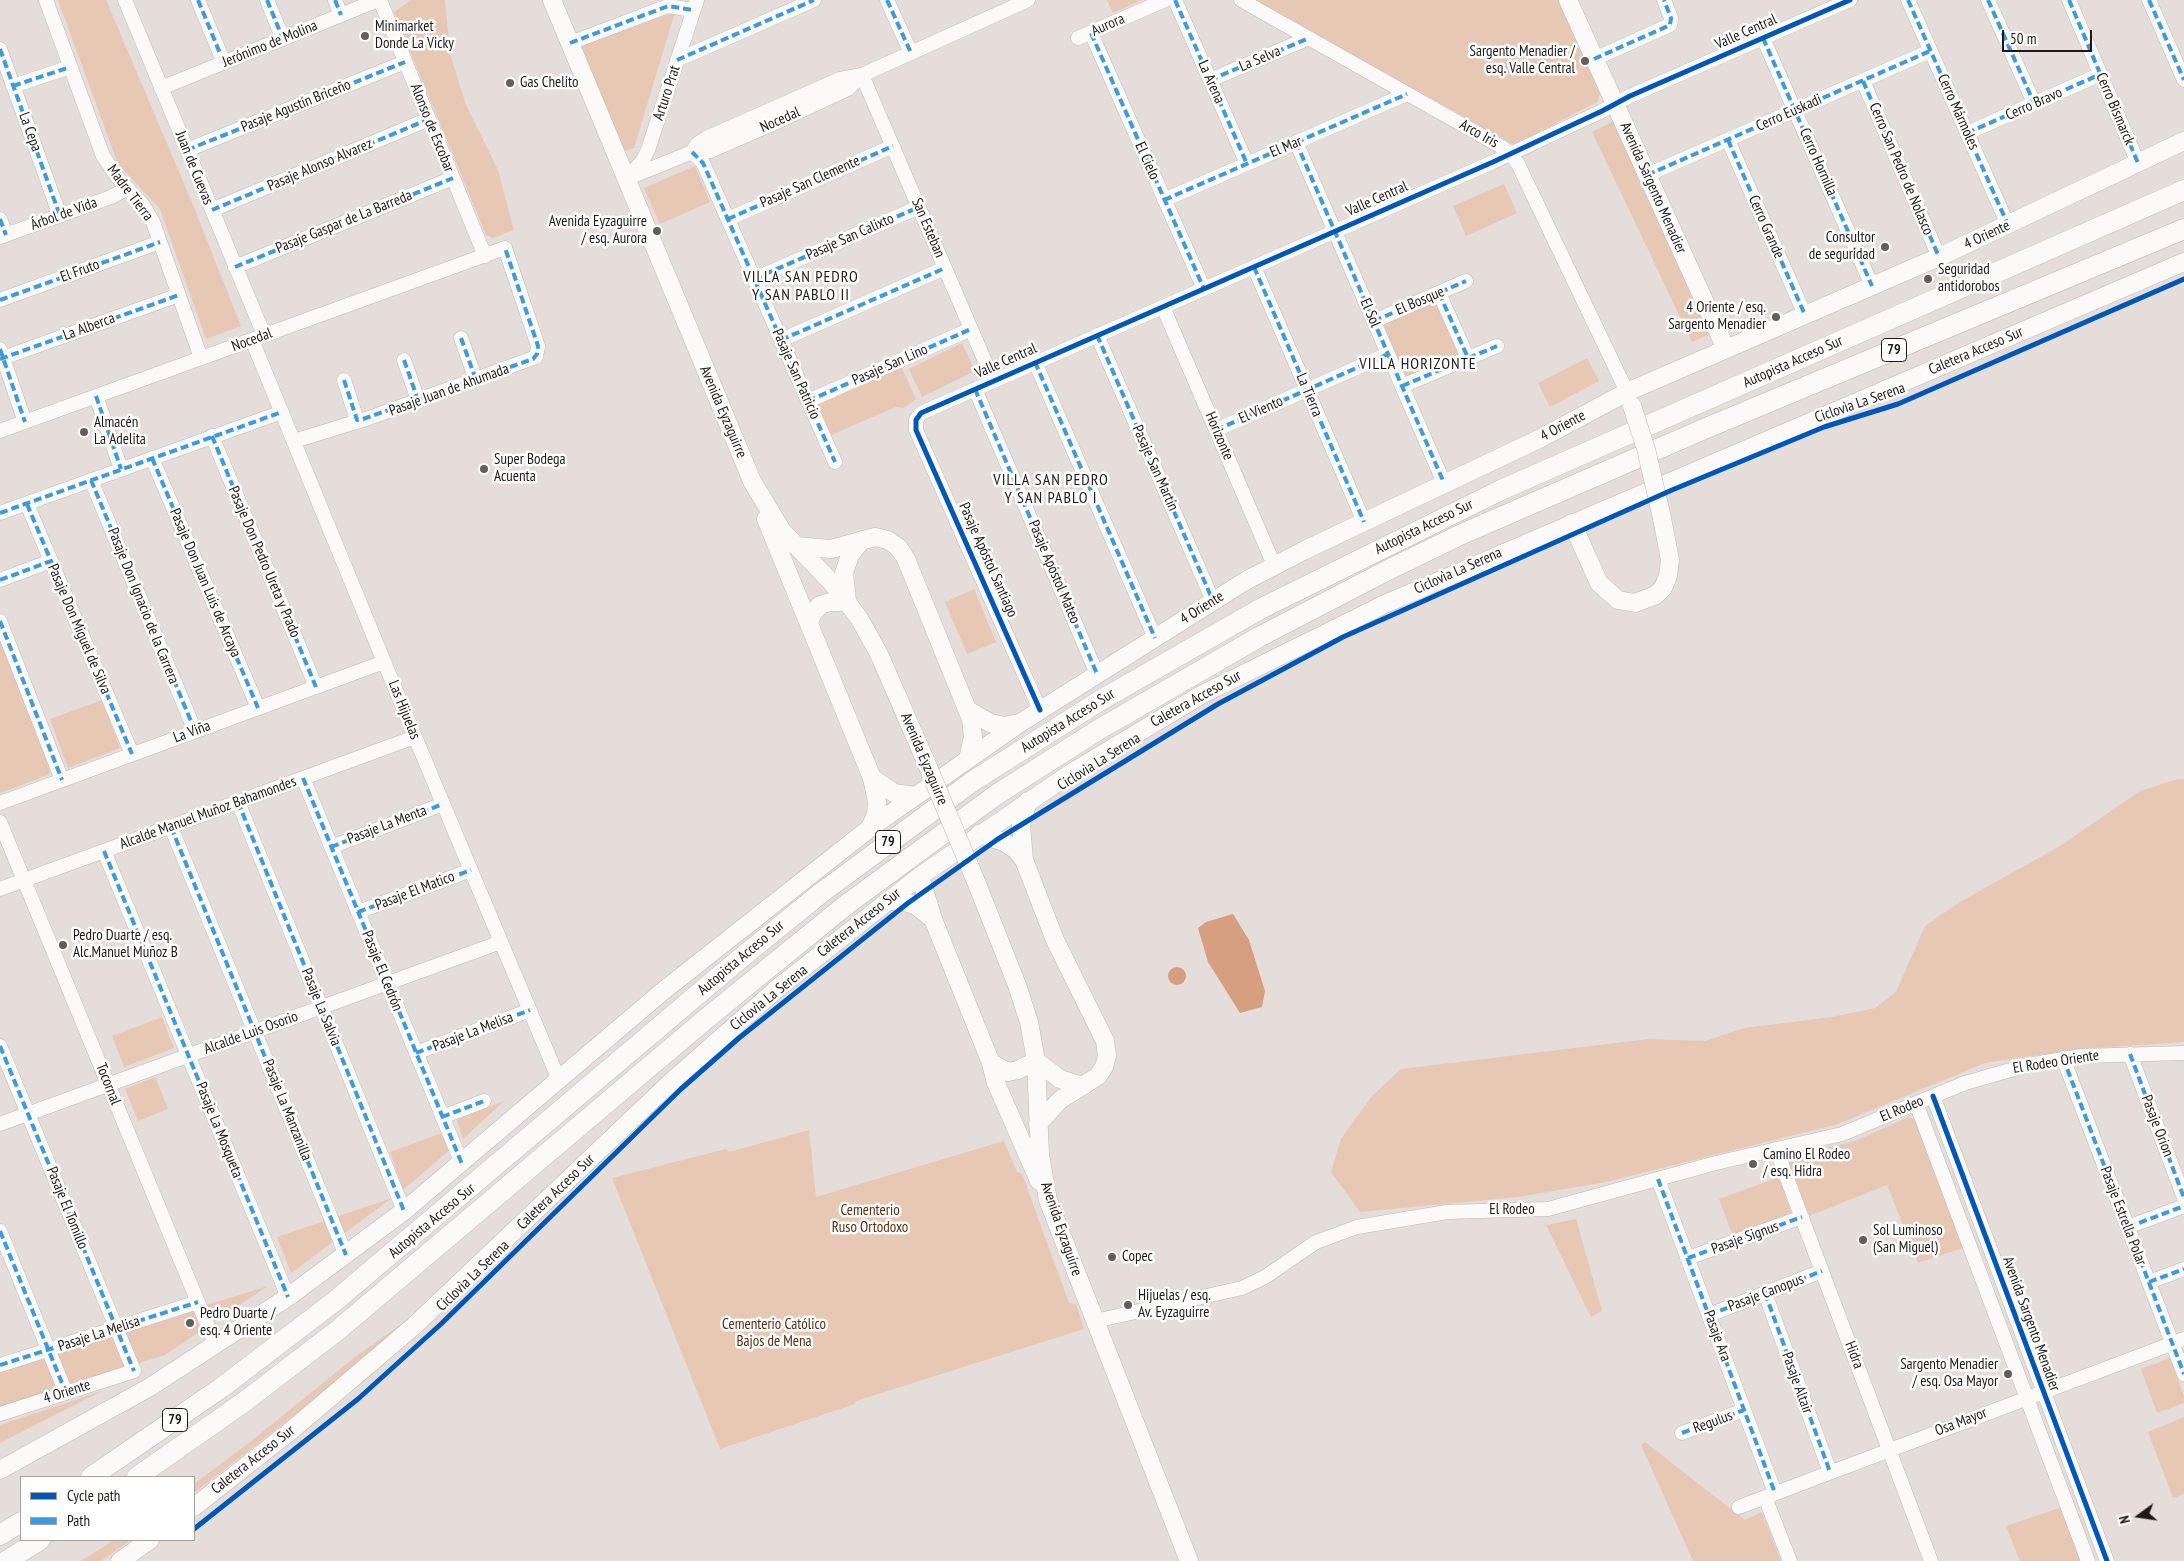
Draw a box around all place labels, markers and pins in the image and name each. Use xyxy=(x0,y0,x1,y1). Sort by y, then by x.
place label: Minimarket Donde La Vicky xyxy=(375,18,454,53)
marker: Minimarket Donde La Vicky xyxy=(359,30,371,42)
place label: Sargento Menadier / esq. Valle Central xyxy=(1470,43,1575,78)
marker: Sargento Menadier / esq. Valle Central xyxy=(1579,55,1591,67)
place label: Gas Chelito xyxy=(520,74,579,92)
marker: Gas Chelito xyxy=(504,77,516,89)
place label: Avenida Eyzaguirre / esq. Aurora xyxy=(549,213,647,248)
marker: Avenida Eyzaguirre / esq. Aurora xyxy=(651,225,663,237)
place label: Consultor de seguridad xyxy=(1809,229,1875,264)
marker: Consultor de seguridad xyxy=(1879,241,1891,253)
place label: Seguridad antidorobos xyxy=(1938,261,2000,296)
marker: Seguridad antidorobos xyxy=(1922,273,1934,285)
place label: 4 Oriente / esq. Sargento Menadier xyxy=(1668,299,1766,334)
marker: 4 Oriente / esq. Sargento Menadier xyxy=(1770,311,1782,323)
place label: Almacén La Adelita xyxy=(94,414,146,449)
marker: Almacén La Adelita xyxy=(78,426,90,438)
place label: Super Bodega Acuenta xyxy=(494,451,566,486)
marker: Super Bodega Acuenta xyxy=(478,463,490,475)
place label: Pedro Duarte / esq. Alc.Manuel Muñoz B xyxy=(73,927,178,962)
marker: Pedro Duarte / esq. Alc.Manuel Muñoz B xyxy=(57,939,69,951)
place label: Camino El Rodeo / esq. Hidra xyxy=(1763,1146,1850,1181)
marker: Camino El Rodeo / esq. Hidra xyxy=(1747,1158,1759,1170)
place label: Sol Luminoso (San Miguel) xyxy=(1873,1222,1943,1257)
marker: Sol Luminoso (San Miguel) xyxy=(1857,1234,1869,1246)
place label: Copec xyxy=(1122,1248,1153,1266)
marker: Copec xyxy=(1106,1251,1118,1263)
place label: Hijuelas / esq. Av. Eyzaguirre xyxy=(1138,1287,1211,1322)
marker: Hijuelas / esq. Av. Eyzaguirre xyxy=(1122,1299,1134,1311)
place label: Pedro Duarte / esq. 4 Oriente xyxy=(200,1305,275,1340)
marker: Pedro Duarte / esq. 4 Oriente xyxy=(184,1317,196,1329)
place label: Sargento Menadier / esq. Osa Mayor xyxy=(1900,1356,1998,1391)
marker: Sargento Menadier / esq. Osa Mayor xyxy=(2002,1368,2014,1380)

